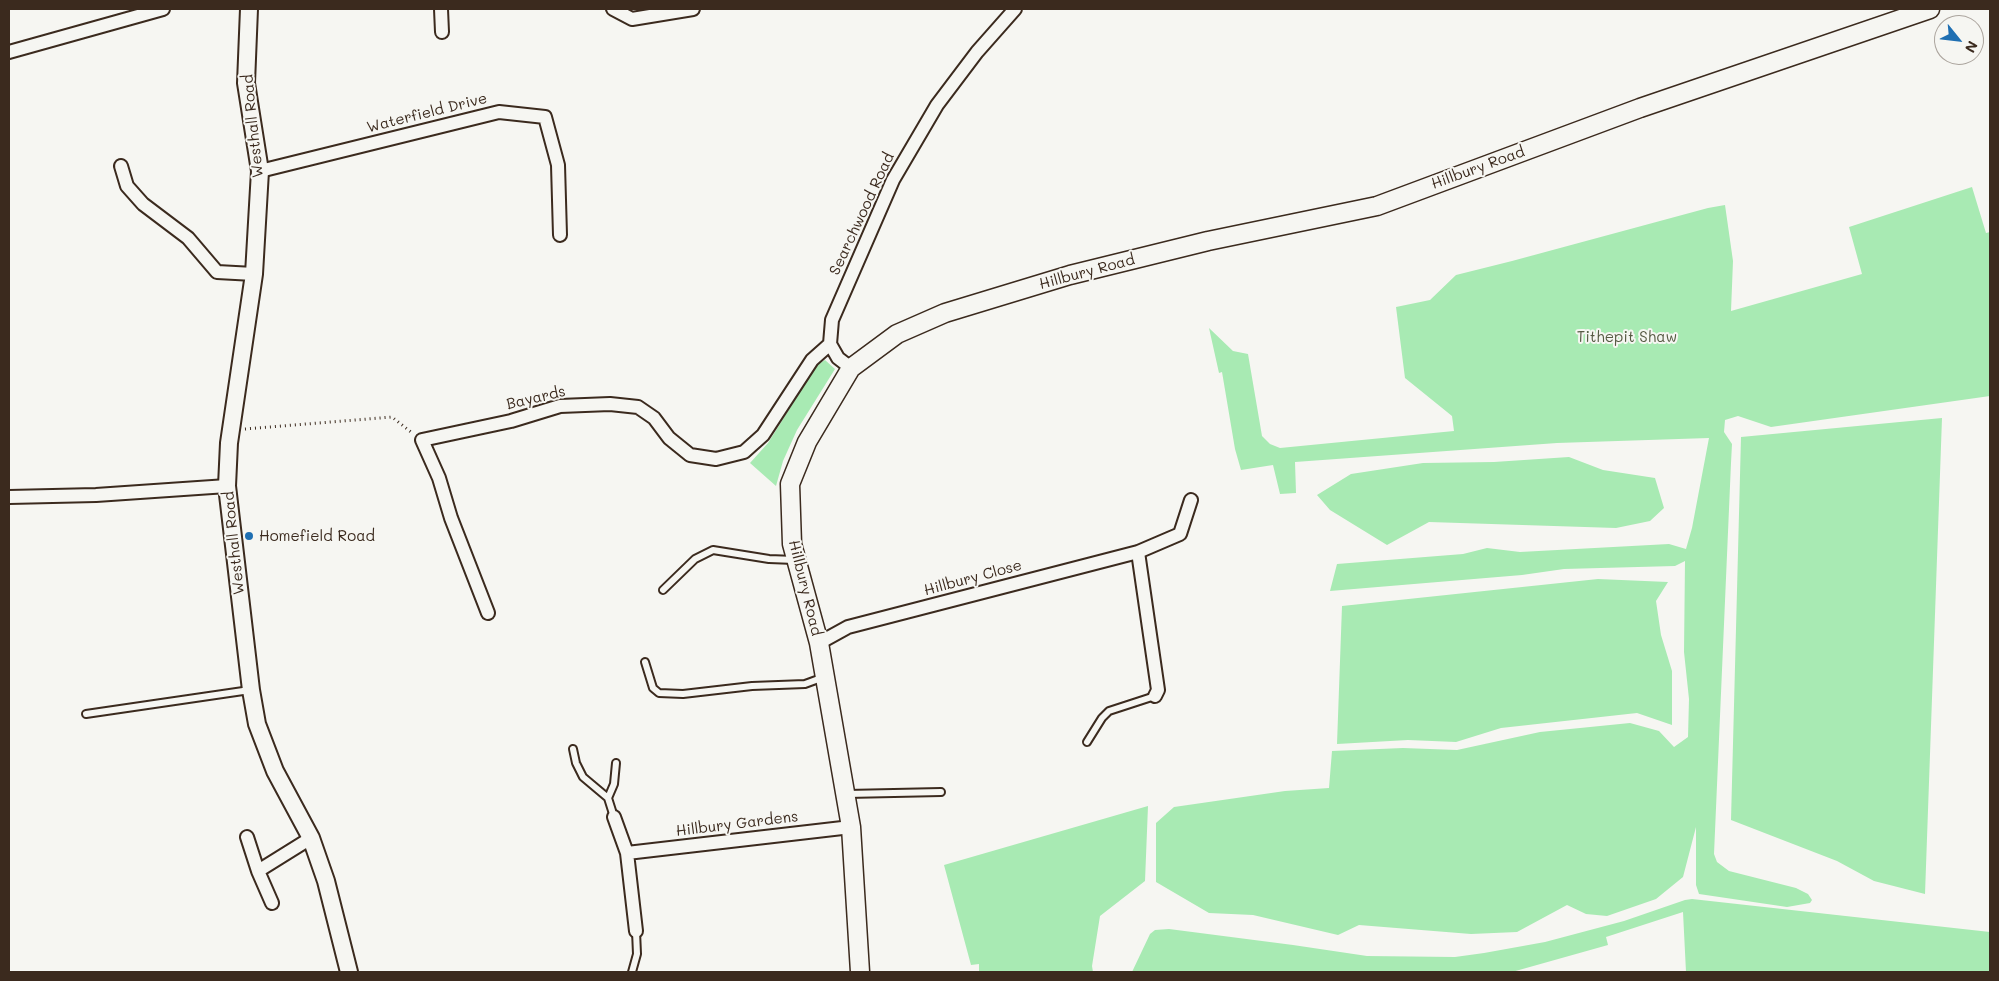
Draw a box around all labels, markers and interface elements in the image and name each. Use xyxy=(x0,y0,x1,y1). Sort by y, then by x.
north arrow xyxy=(1934,15,1984,65)
text: N xyxy=(1961,38,1983,56)
street label: Westhall Road xyxy=(239,73,267,179)
street label: Waterfield Drive xyxy=(365,89,489,137)
street label: Hillbury Road xyxy=(1429,143,1527,193)
street label: Searchwood Road xyxy=(826,150,898,278)
street label: Hillbury Road xyxy=(1037,251,1137,293)
park label: Tithepit Shaw xyxy=(1577,328,1677,346)
street label: Bayards xyxy=(505,382,567,414)
street label: Westhall Road xyxy=(220,490,248,596)
place label: Homefield Road xyxy=(259,527,375,545)
marker: Homefield Road xyxy=(243,530,255,542)
street label: Hillbury Road xyxy=(784,538,826,638)
street label: Hillbury Close xyxy=(922,556,1024,600)
street label: Hillbury Gardens xyxy=(675,808,799,840)

